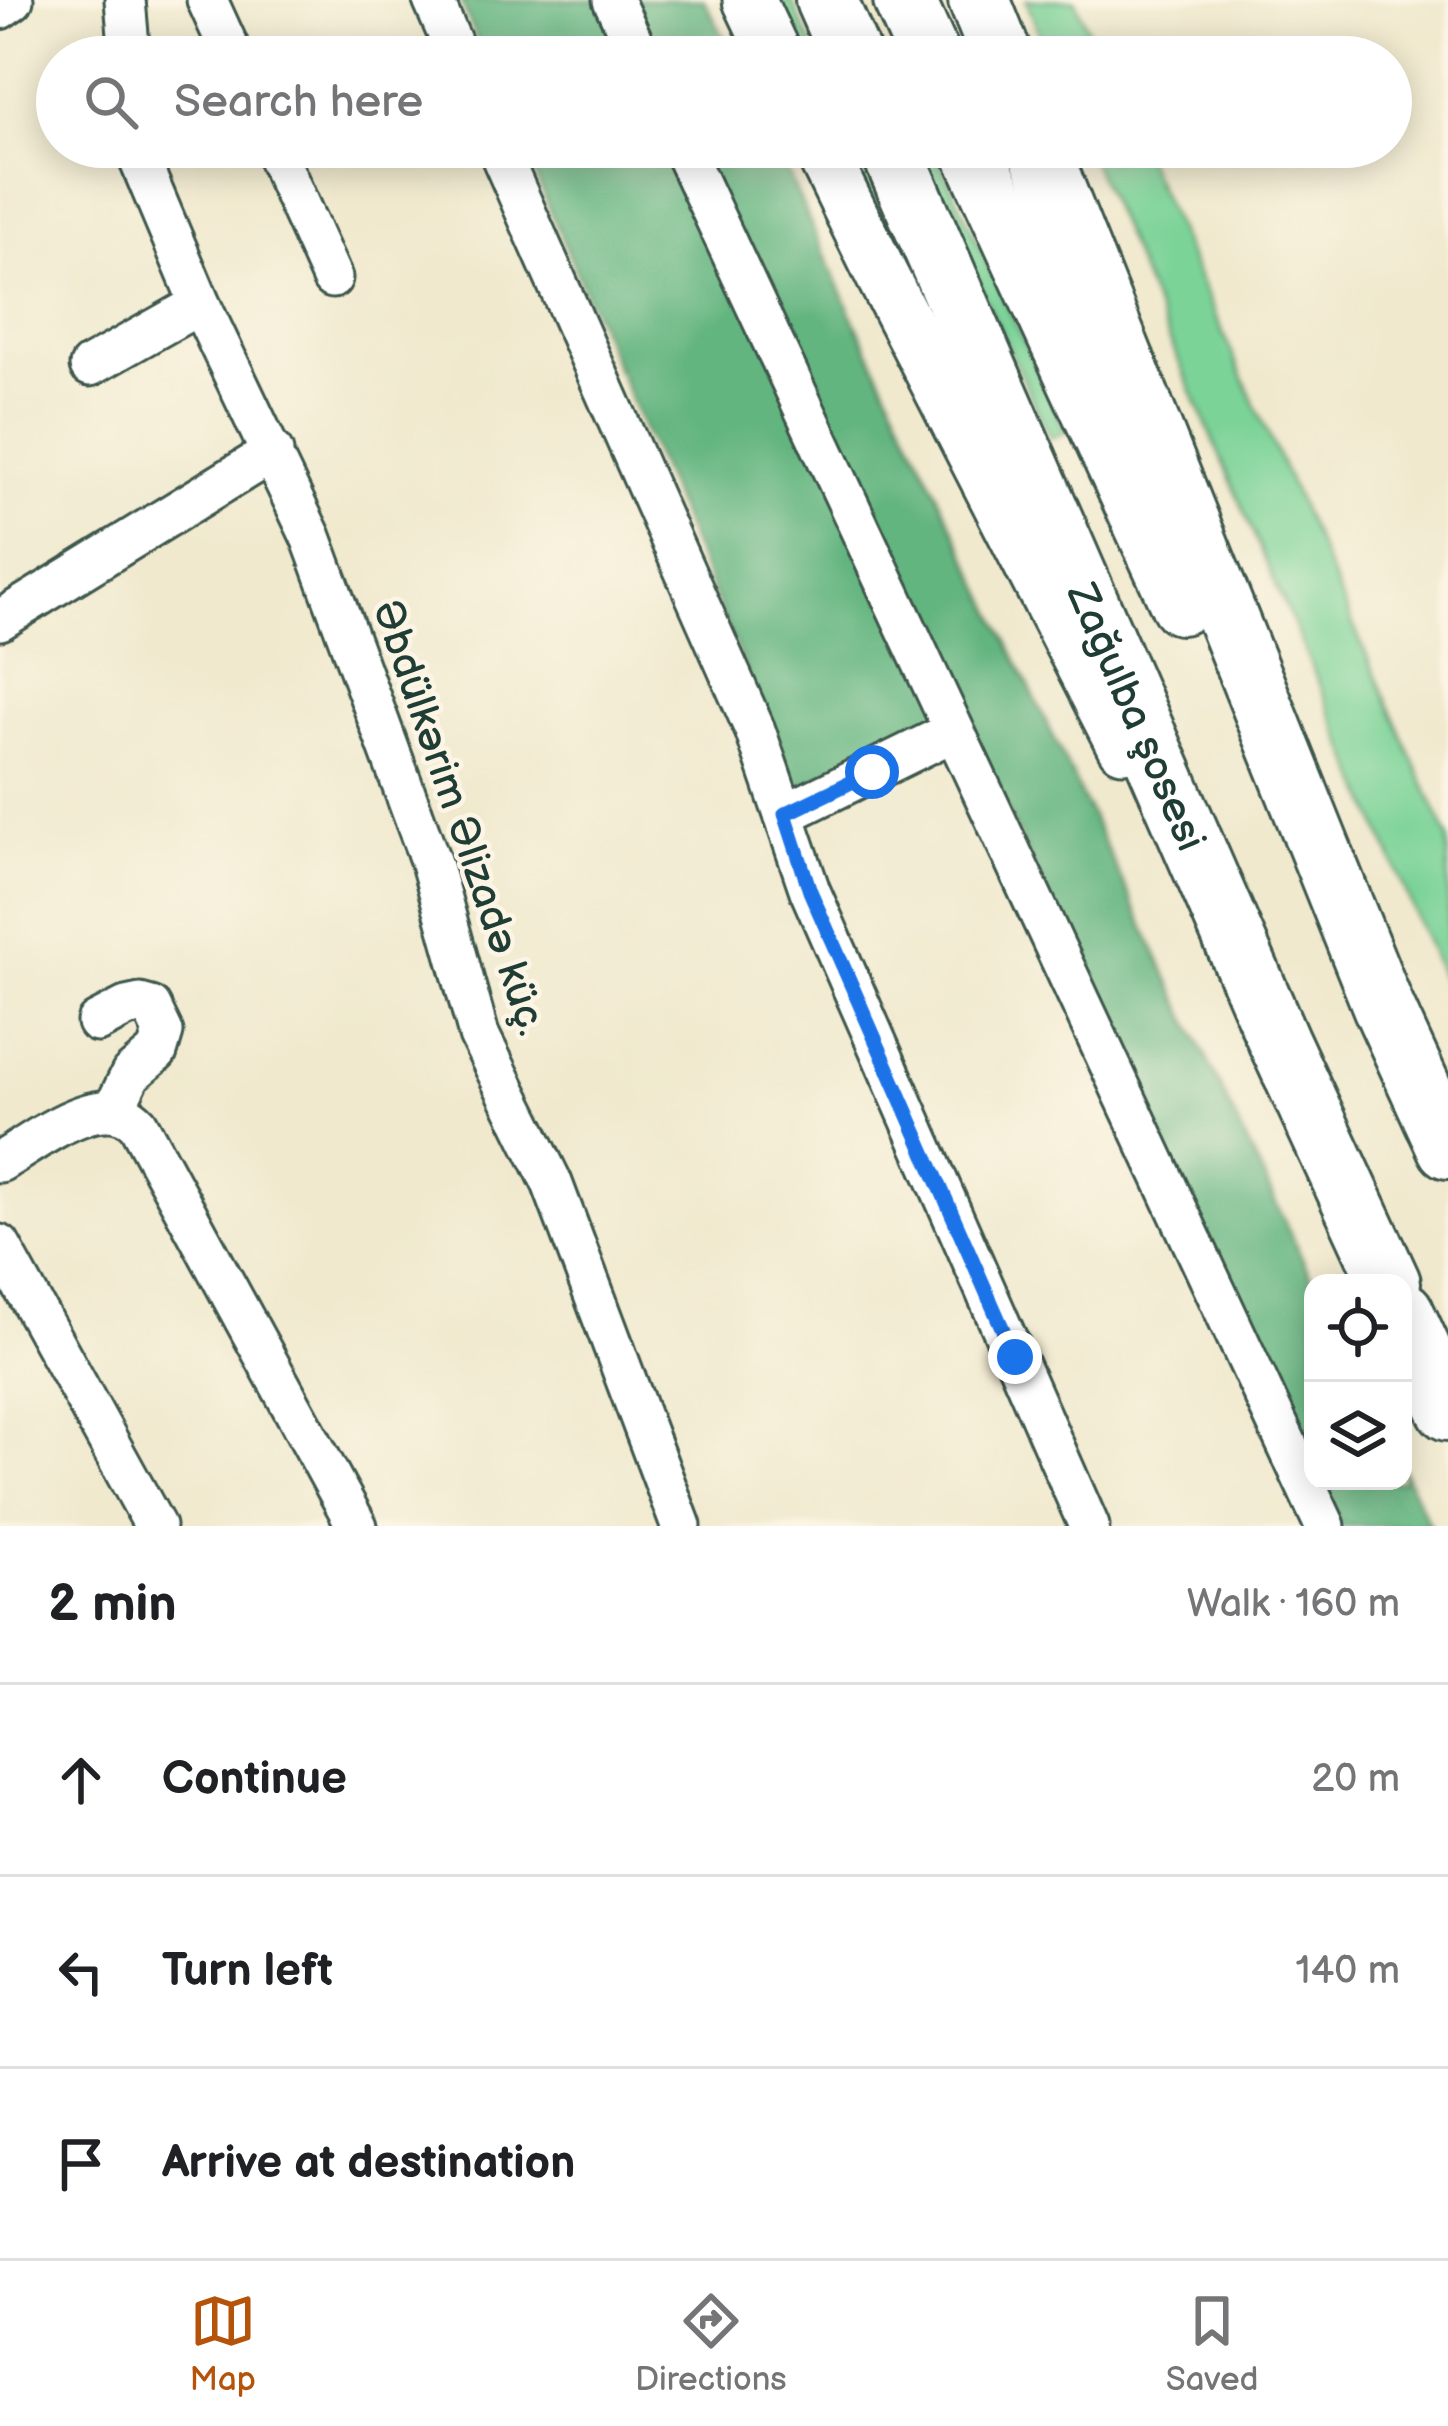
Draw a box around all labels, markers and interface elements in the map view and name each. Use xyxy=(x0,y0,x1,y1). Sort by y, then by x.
search box xyxy=(36,36,1412,168)
icon: search xyxy=(78,69,144,135)
text: Search here xyxy=(174,75,423,130)
street label: Zağulba şosesi xyxy=(1054,575,1216,859)
street label: Əbdülkərim Əlizadə küç. xyxy=(360,593,557,1042)
route start xyxy=(845,745,899,799)
map controls xyxy=(1304,1274,1412,1490)
button: locate xyxy=(1304,1274,1412,1382)
route end xyxy=(988,1330,1042,1384)
button: layers xyxy=(1304,1382,1412,1490)
text: 2 min xyxy=(48,1574,177,1635)
text: Walk · 160 m xyxy=(1187,1581,1400,1628)
icon: ahead xyxy=(48,1747,114,1813)
text: Continue xyxy=(162,1752,347,1807)
text: 20 m xyxy=(1311,1756,1400,1803)
icon: left xyxy=(48,1939,114,2005)
text: Turn left xyxy=(162,1944,333,1999)
text: 140 m xyxy=(1295,1948,1400,1995)
icon: arrive xyxy=(48,2131,114,2197)
text: Arrive at destination xyxy=(162,2136,575,2191)
tab: Map xyxy=(190,2288,256,2400)
tab: Directions xyxy=(635,2288,787,2400)
tab: Saved xyxy=(1166,2288,1258,2400)

